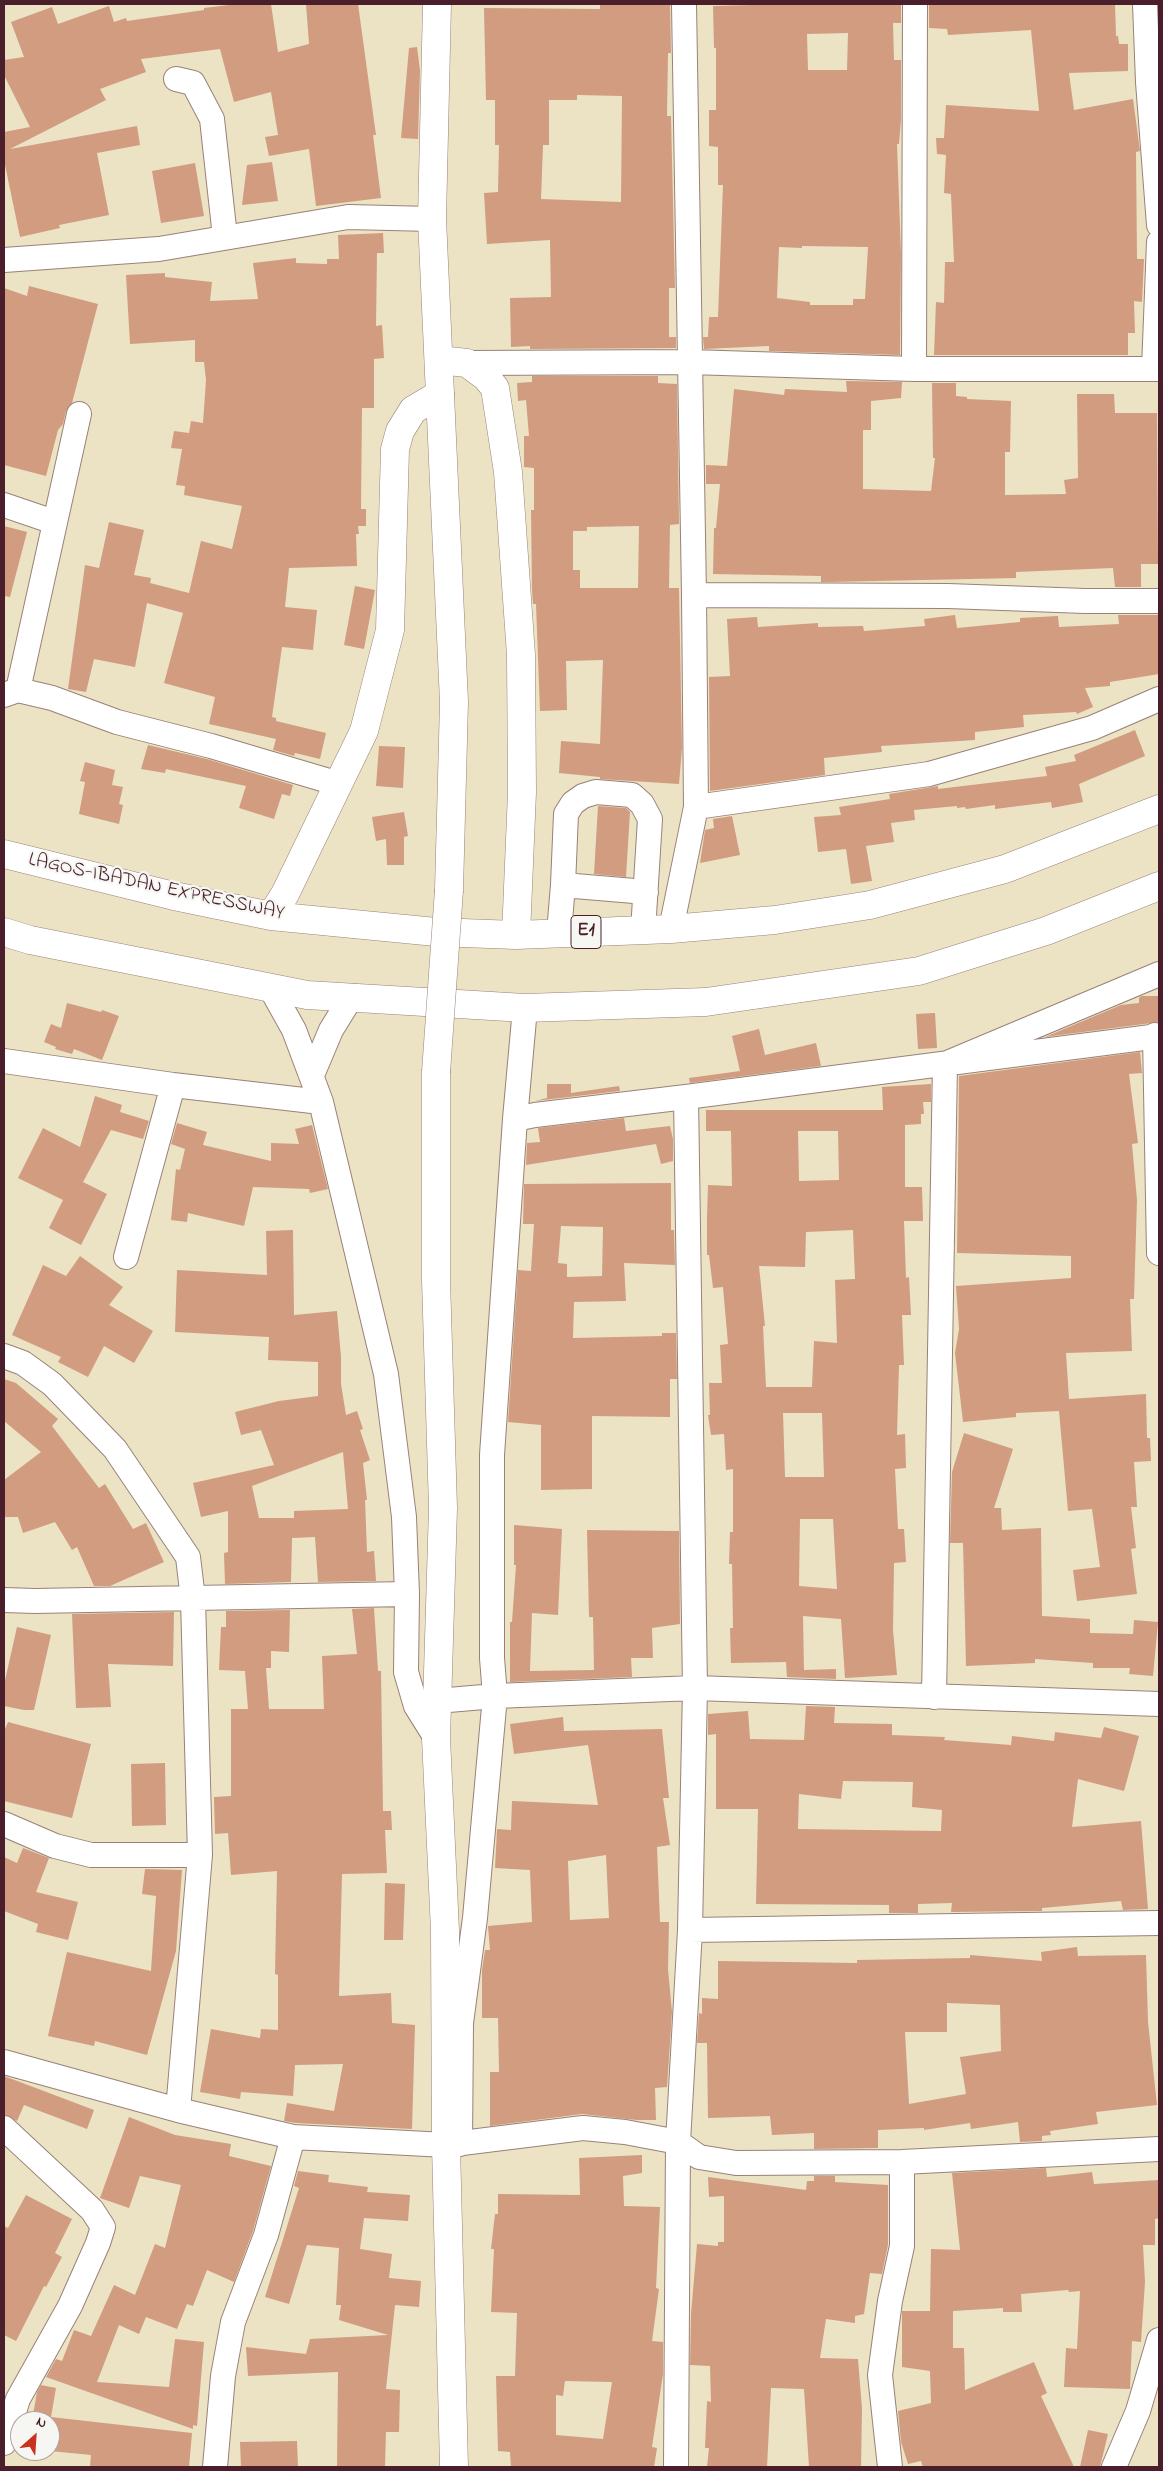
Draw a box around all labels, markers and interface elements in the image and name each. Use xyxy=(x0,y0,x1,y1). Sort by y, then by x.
street label: LAGOS-IBADAN EXPRESSWAY xyxy=(26,849,286,927)
road number: E1 xyxy=(571,916,601,949)
north arrow xyxy=(10,2411,60,2461)
text: N xyxy=(32,2411,50,2434)

